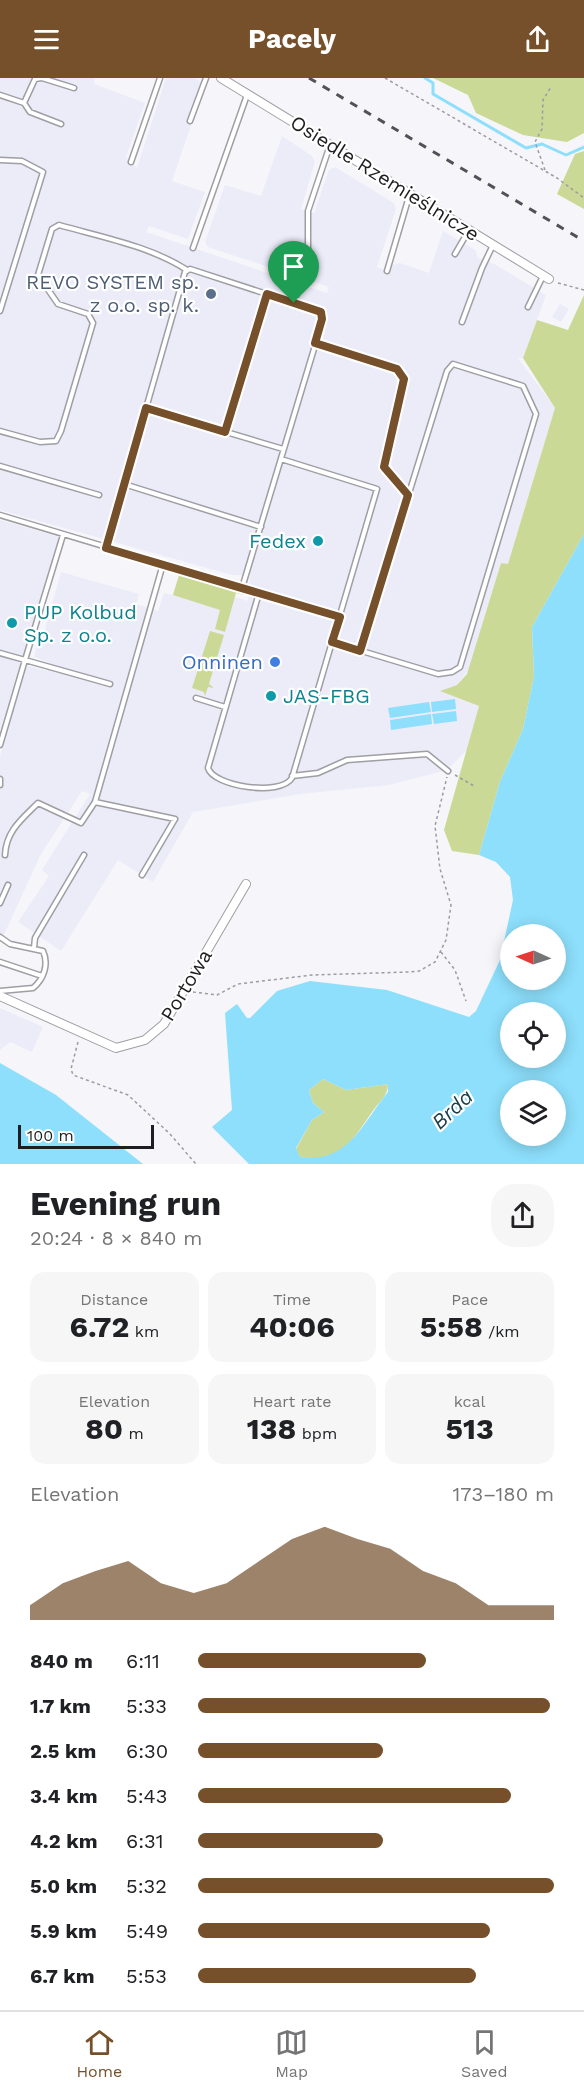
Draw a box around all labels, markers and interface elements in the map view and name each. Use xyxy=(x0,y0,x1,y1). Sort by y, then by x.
icon: menu xyxy=(30,23,63,56)
text: Pacely xyxy=(248,23,336,55)
icon: share xyxy=(521,23,554,56)
street label: Osiedle Rzemieślnicze xyxy=(286,110,484,246)
pin xyxy=(268,241,319,303)
icon: arrive xyxy=(277,250,310,283)
place label: REVO SYSTEM sp. z o.o. sp. k. xyxy=(26,270,199,317)
marker: REVO SYSTEM sp. z o.o. sp. k. xyxy=(204,287,218,301)
place label: Fedex xyxy=(249,529,306,553)
marker: Fedex xyxy=(311,534,325,548)
place label: PUP Kolbud Sp. z o.o. xyxy=(24,600,137,647)
marker: PUP Kolbud Sp. z o.o. xyxy=(5,616,19,630)
place label: Onninen xyxy=(182,650,263,674)
marker: Onninen xyxy=(268,655,282,669)
place label: JAS-FBG xyxy=(283,684,370,708)
marker: JAS-FBG xyxy=(264,689,278,703)
north arrow xyxy=(500,924,566,990)
map controls xyxy=(500,924,566,1146)
street label: Portowa xyxy=(155,945,217,1025)
button: locate xyxy=(500,1002,566,1068)
button: layers xyxy=(500,1080,566,1146)
water label: Brda xyxy=(426,1084,478,1134)
scale bar xyxy=(18,1122,154,1150)
text: 100 m xyxy=(27,1126,74,1145)
text: Evening run xyxy=(30,1184,221,1223)
button: share xyxy=(491,1184,554,1247)
text: 20:24 · 8 × 840 m xyxy=(30,1226,202,1250)
text: Distance xyxy=(80,1290,148,1309)
text: Time xyxy=(273,1290,311,1309)
text: Pace xyxy=(451,1290,488,1309)
text: 6.72 xyxy=(69,1309,129,1344)
text: 40:06 xyxy=(249,1309,335,1344)
text: 5:58 xyxy=(420,1309,483,1344)
text: km xyxy=(129,1322,159,1341)
text: /km xyxy=(483,1322,519,1341)
text: Elevation xyxy=(79,1392,150,1411)
text: Heart rate xyxy=(252,1392,332,1411)
text: kcal xyxy=(454,1392,486,1411)
text: 80 xyxy=(85,1411,123,1446)
text: 138 xyxy=(247,1411,296,1446)
text: 513 xyxy=(446,1411,494,1446)
text: m xyxy=(123,1424,144,1443)
text: bpm xyxy=(296,1424,337,1443)
text: Elevation xyxy=(30,1482,119,1506)
text: 173–180 m xyxy=(452,1482,554,1506)
text: 840 m xyxy=(30,1649,93,1673)
text: 6:11 xyxy=(126,1649,160,1673)
text: 1.7 km xyxy=(30,1694,91,1718)
text: 5:33 xyxy=(126,1694,167,1718)
text: 2.5 km xyxy=(30,1739,96,1763)
text: 6:30 xyxy=(126,1739,168,1763)
text: 3.4 km xyxy=(30,1784,97,1808)
text: 5:43 xyxy=(126,1784,167,1808)
text: 4.2 km xyxy=(30,1829,98,1853)
text: 6:31 xyxy=(126,1829,164,1853)
text: 5.0 km xyxy=(30,1874,97,1898)
text: 5:32 xyxy=(126,1874,167,1898)
text: 5.9 km xyxy=(30,1919,97,1943)
text: 5:49 xyxy=(126,1919,168,1943)
text: 6.7 km xyxy=(30,1964,95,1988)
text: 5:53 xyxy=(126,1964,167,1988)
tab: Home xyxy=(76,2026,122,2081)
tab: Map xyxy=(275,2026,308,2081)
tab: Saved xyxy=(461,2026,508,2081)

